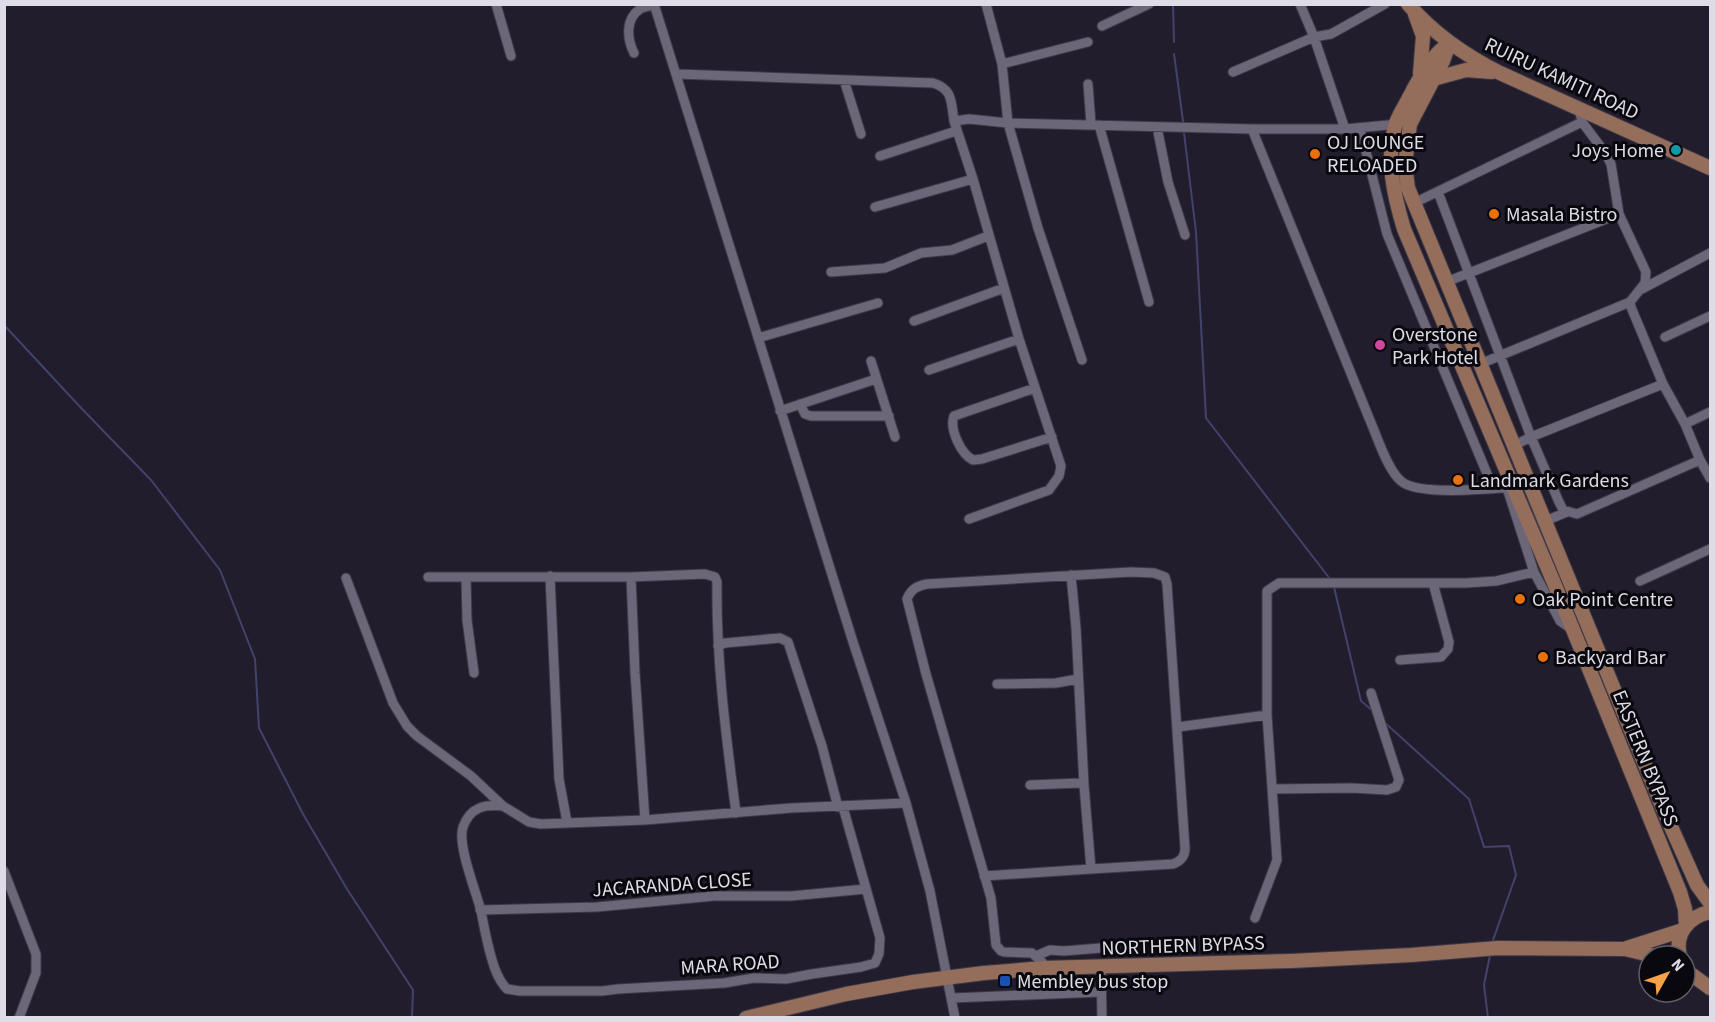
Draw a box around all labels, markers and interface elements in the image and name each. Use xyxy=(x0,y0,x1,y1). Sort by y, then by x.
street label: RUIRU KAMITI ROAD xyxy=(1480,31,1643,127)
place label: OJ LOUNGE RELOADED xyxy=(1327,129,1424,180)
place label: Joys Home xyxy=(1572,137,1664,165)
marker: Joys Home xyxy=(1669,143,1683,157)
marker: OJ LOUNGE RELOADED xyxy=(1308,147,1322,161)
place label: Masala Bistro xyxy=(1506,201,1617,229)
marker: Masala Bistro xyxy=(1487,207,1501,221)
place label: Overstone Park Hotel xyxy=(1392,321,1478,372)
marker: Overstone Park Hotel xyxy=(1373,338,1387,352)
place label: Landmark Gardens xyxy=(1470,467,1629,495)
marker: Landmark Gardens xyxy=(1451,473,1465,487)
place label: Oak Point Centre xyxy=(1532,586,1673,614)
marker: Oak Point Centre xyxy=(1513,592,1527,606)
place label: Backyard Bar xyxy=(1555,644,1666,672)
marker: Backyard Bar xyxy=(1536,650,1550,664)
street label: EASTERN BYPASS xyxy=(1605,686,1685,831)
street label: JACARANDA CLOSE xyxy=(591,865,753,905)
street label: NORTHERN BYPASS xyxy=(1101,929,1265,963)
north arrow xyxy=(1637,944,1697,1004)
street label: MARA ROAD xyxy=(680,948,781,982)
text: N xyxy=(1666,954,1690,976)
place label: Membley bus stop xyxy=(1017,968,1168,996)
marker: Membley bus stop xyxy=(998,974,1012,988)

